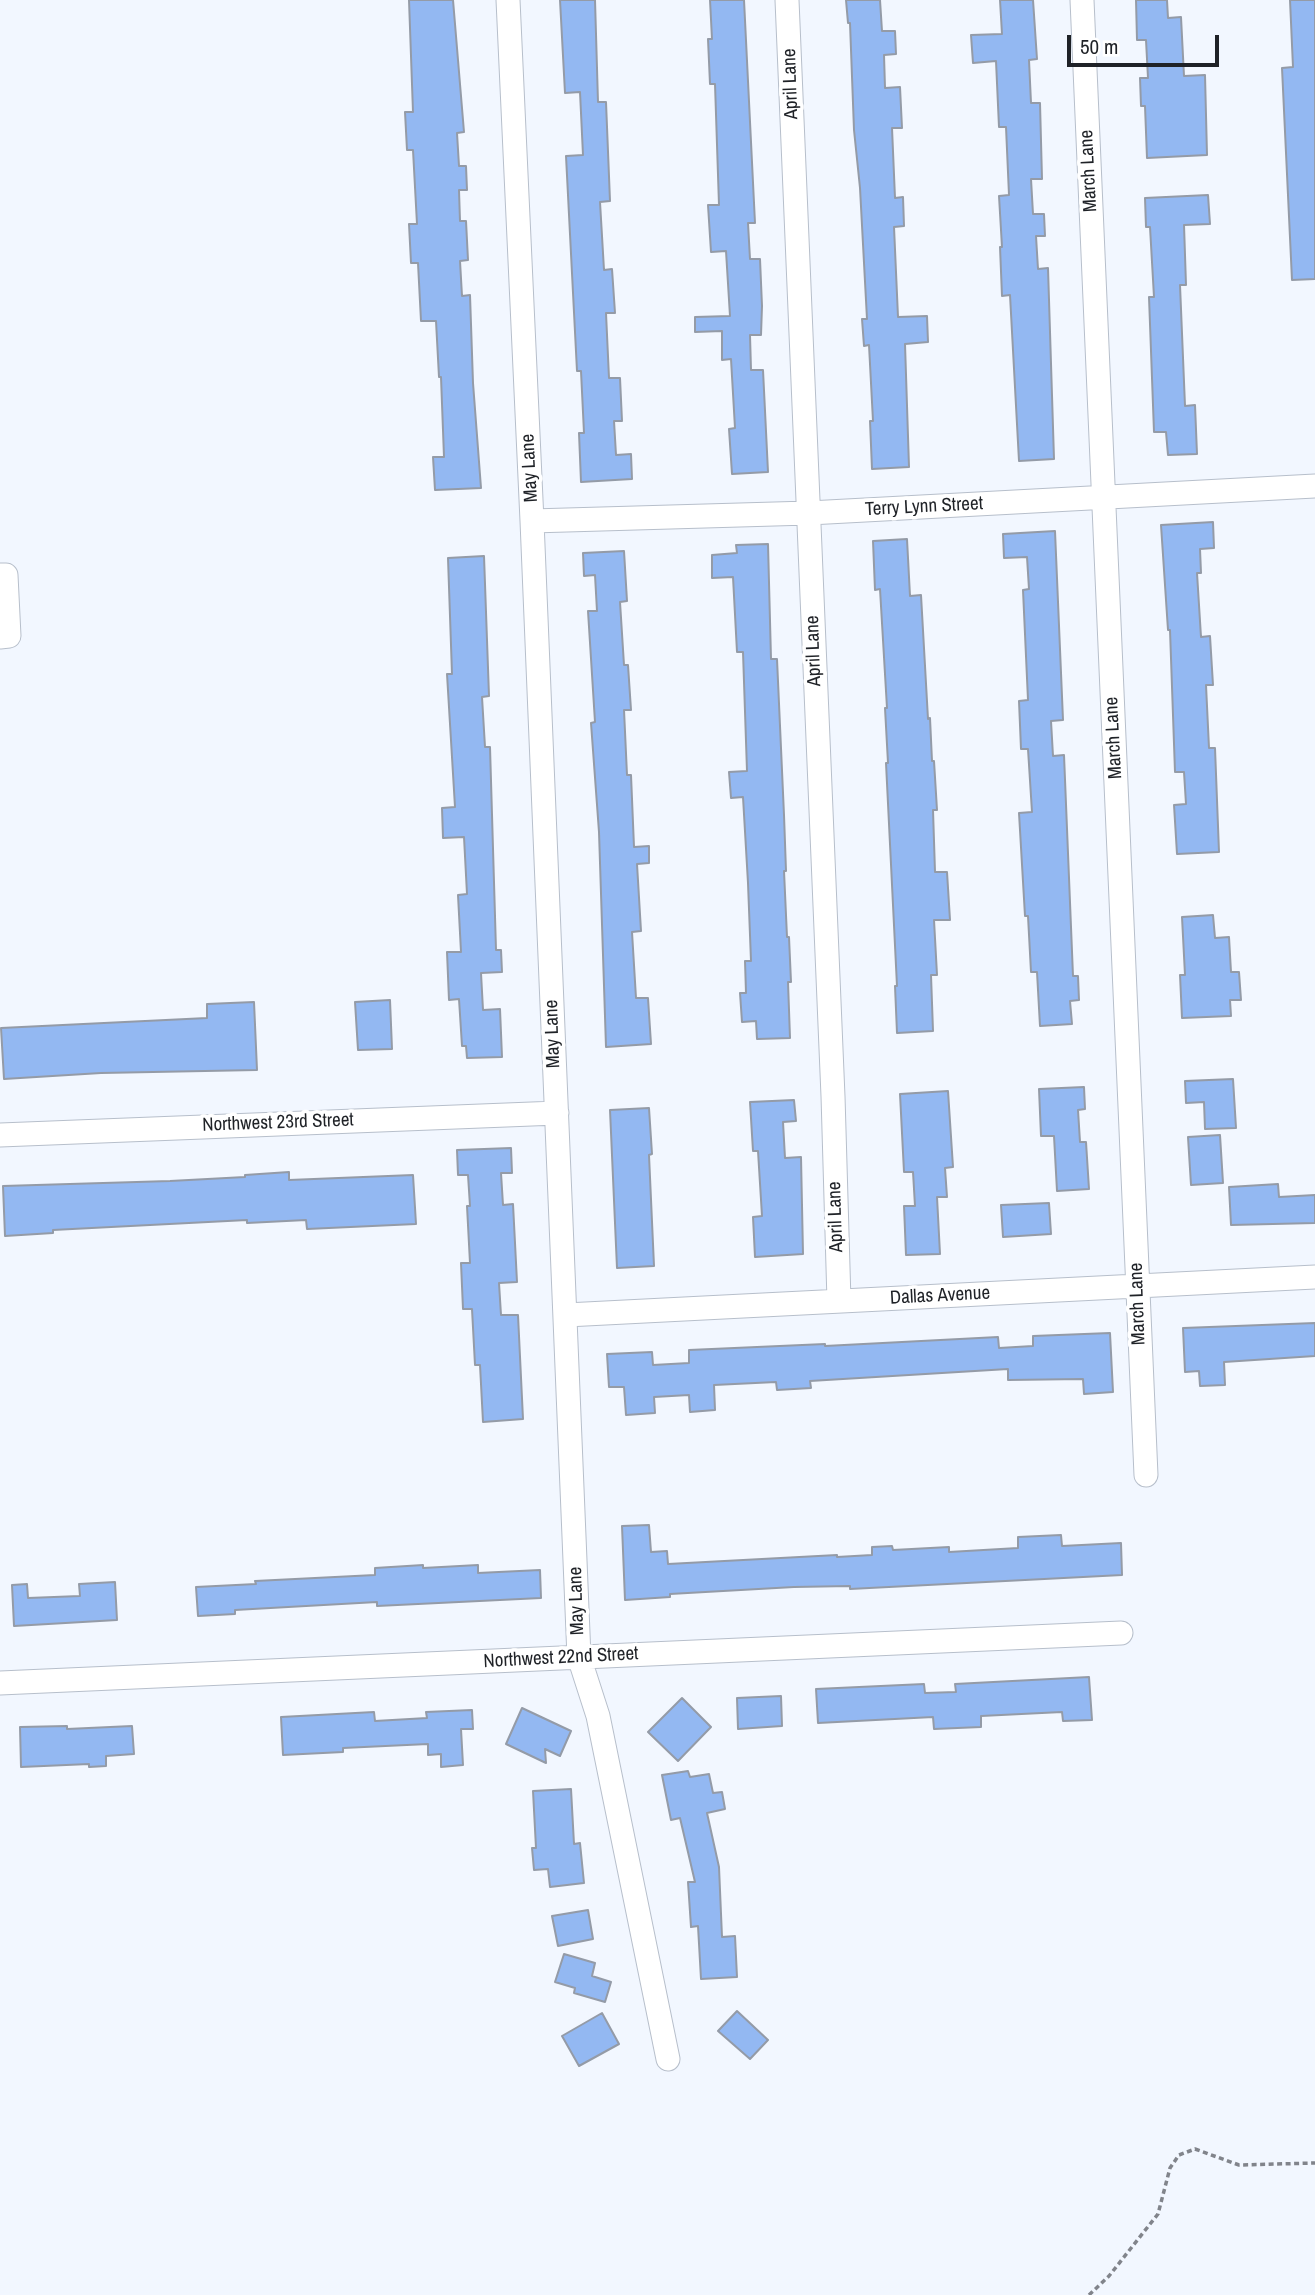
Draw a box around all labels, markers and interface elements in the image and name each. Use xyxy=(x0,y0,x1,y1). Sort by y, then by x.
scale bar xyxy=(1070,21,1222,65)
text: 50 m xyxy=(1080,32,1118,61)
street label: April Lane xyxy=(778,48,804,120)
street label: March Lane xyxy=(1075,129,1103,213)
street label: May Lane xyxy=(517,433,543,503)
street label: Terry Lynn Street xyxy=(864,493,984,521)
street label: April Lane xyxy=(801,615,827,687)
street label: March Lane xyxy=(1100,696,1128,780)
street label: May Lane xyxy=(540,999,566,1069)
street label: Northwest 23rd Street xyxy=(202,1109,354,1137)
street label: April Lane xyxy=(823,1181,849,1253)
street label: March Lane xyxy=(1125,1262,1151,1346)
street label: Dallas Avenue xyxy=(889,1282,991,1310)
street label: May Lane xyxy=(564,1566,590,1636)
street label: Northwest 22nd Street xyxy=(483,1643,639,1673)

